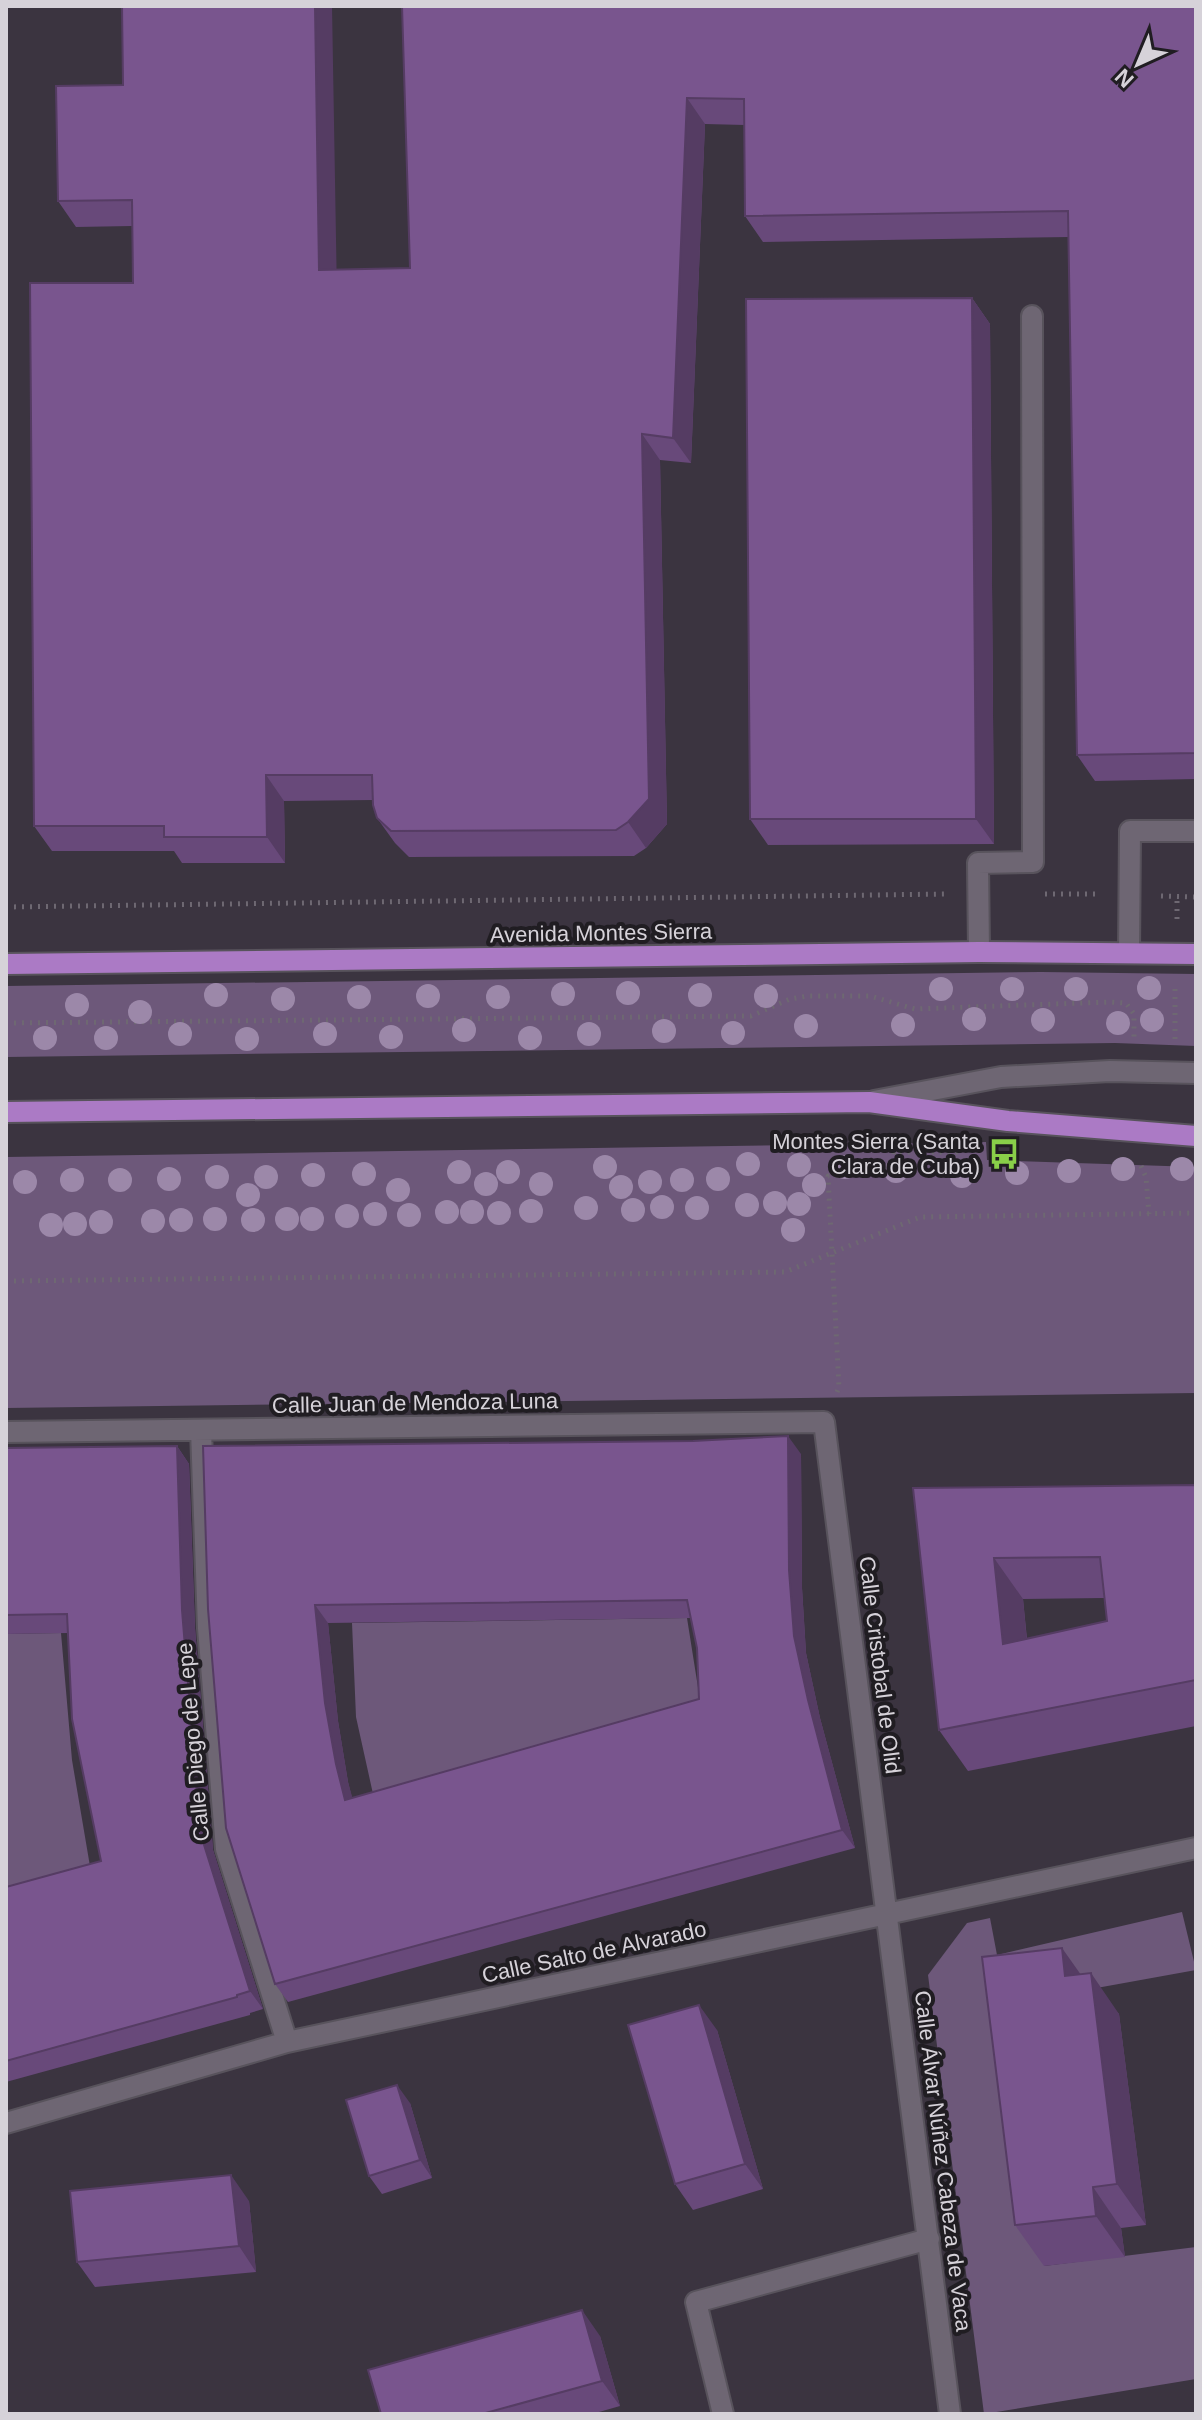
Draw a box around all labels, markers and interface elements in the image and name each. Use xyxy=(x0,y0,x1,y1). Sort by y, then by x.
north arrow xyxy=(1098,24,1178,104)
text: N xyxy=(1110,64,1139,93)
street label: Avenida Montes Sierra xyxy=(490,919,713,947)
place label: Montes Sierra (Santa Clara de Cuba) xyxy=(772,1129,981,1179)
bus stop icon: Montes Sierra (Santa Clara de Cuba) xyxy=(987,1137,1021,1171)
street label: Calle Juan de Mendoza Luna xyxy=(272,1388,559,1418)
street label: Calle Cristobal de Olid xyxy=(854,1555,906,1775)
street label: Calle Diego de Lepe xyxy=(172,1642,214,1842)
street label: Calle Salto de Alvarado xyxy=(480,1916,708,1988)
street label: Calle Álvar Núñez Cabeza de Vaca xyxy=(910,1989,976,2334)

